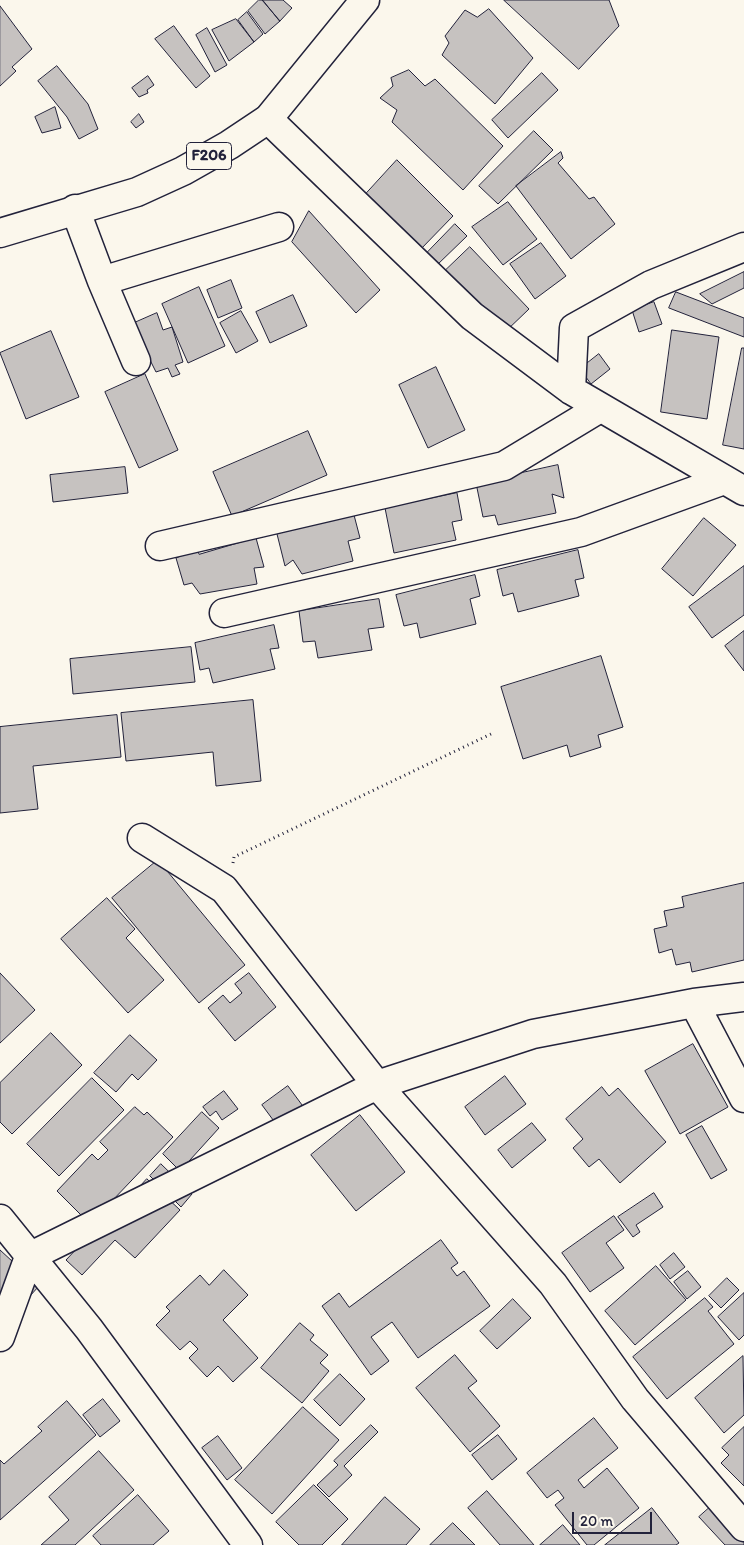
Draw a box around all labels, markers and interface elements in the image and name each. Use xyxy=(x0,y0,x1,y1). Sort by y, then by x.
road number: F206 xyxy=(186,142,232,170)
scale bar xyxy=(574,1502,654,1534)
text: 20 m xyxy=(580,1512,613,1530)

